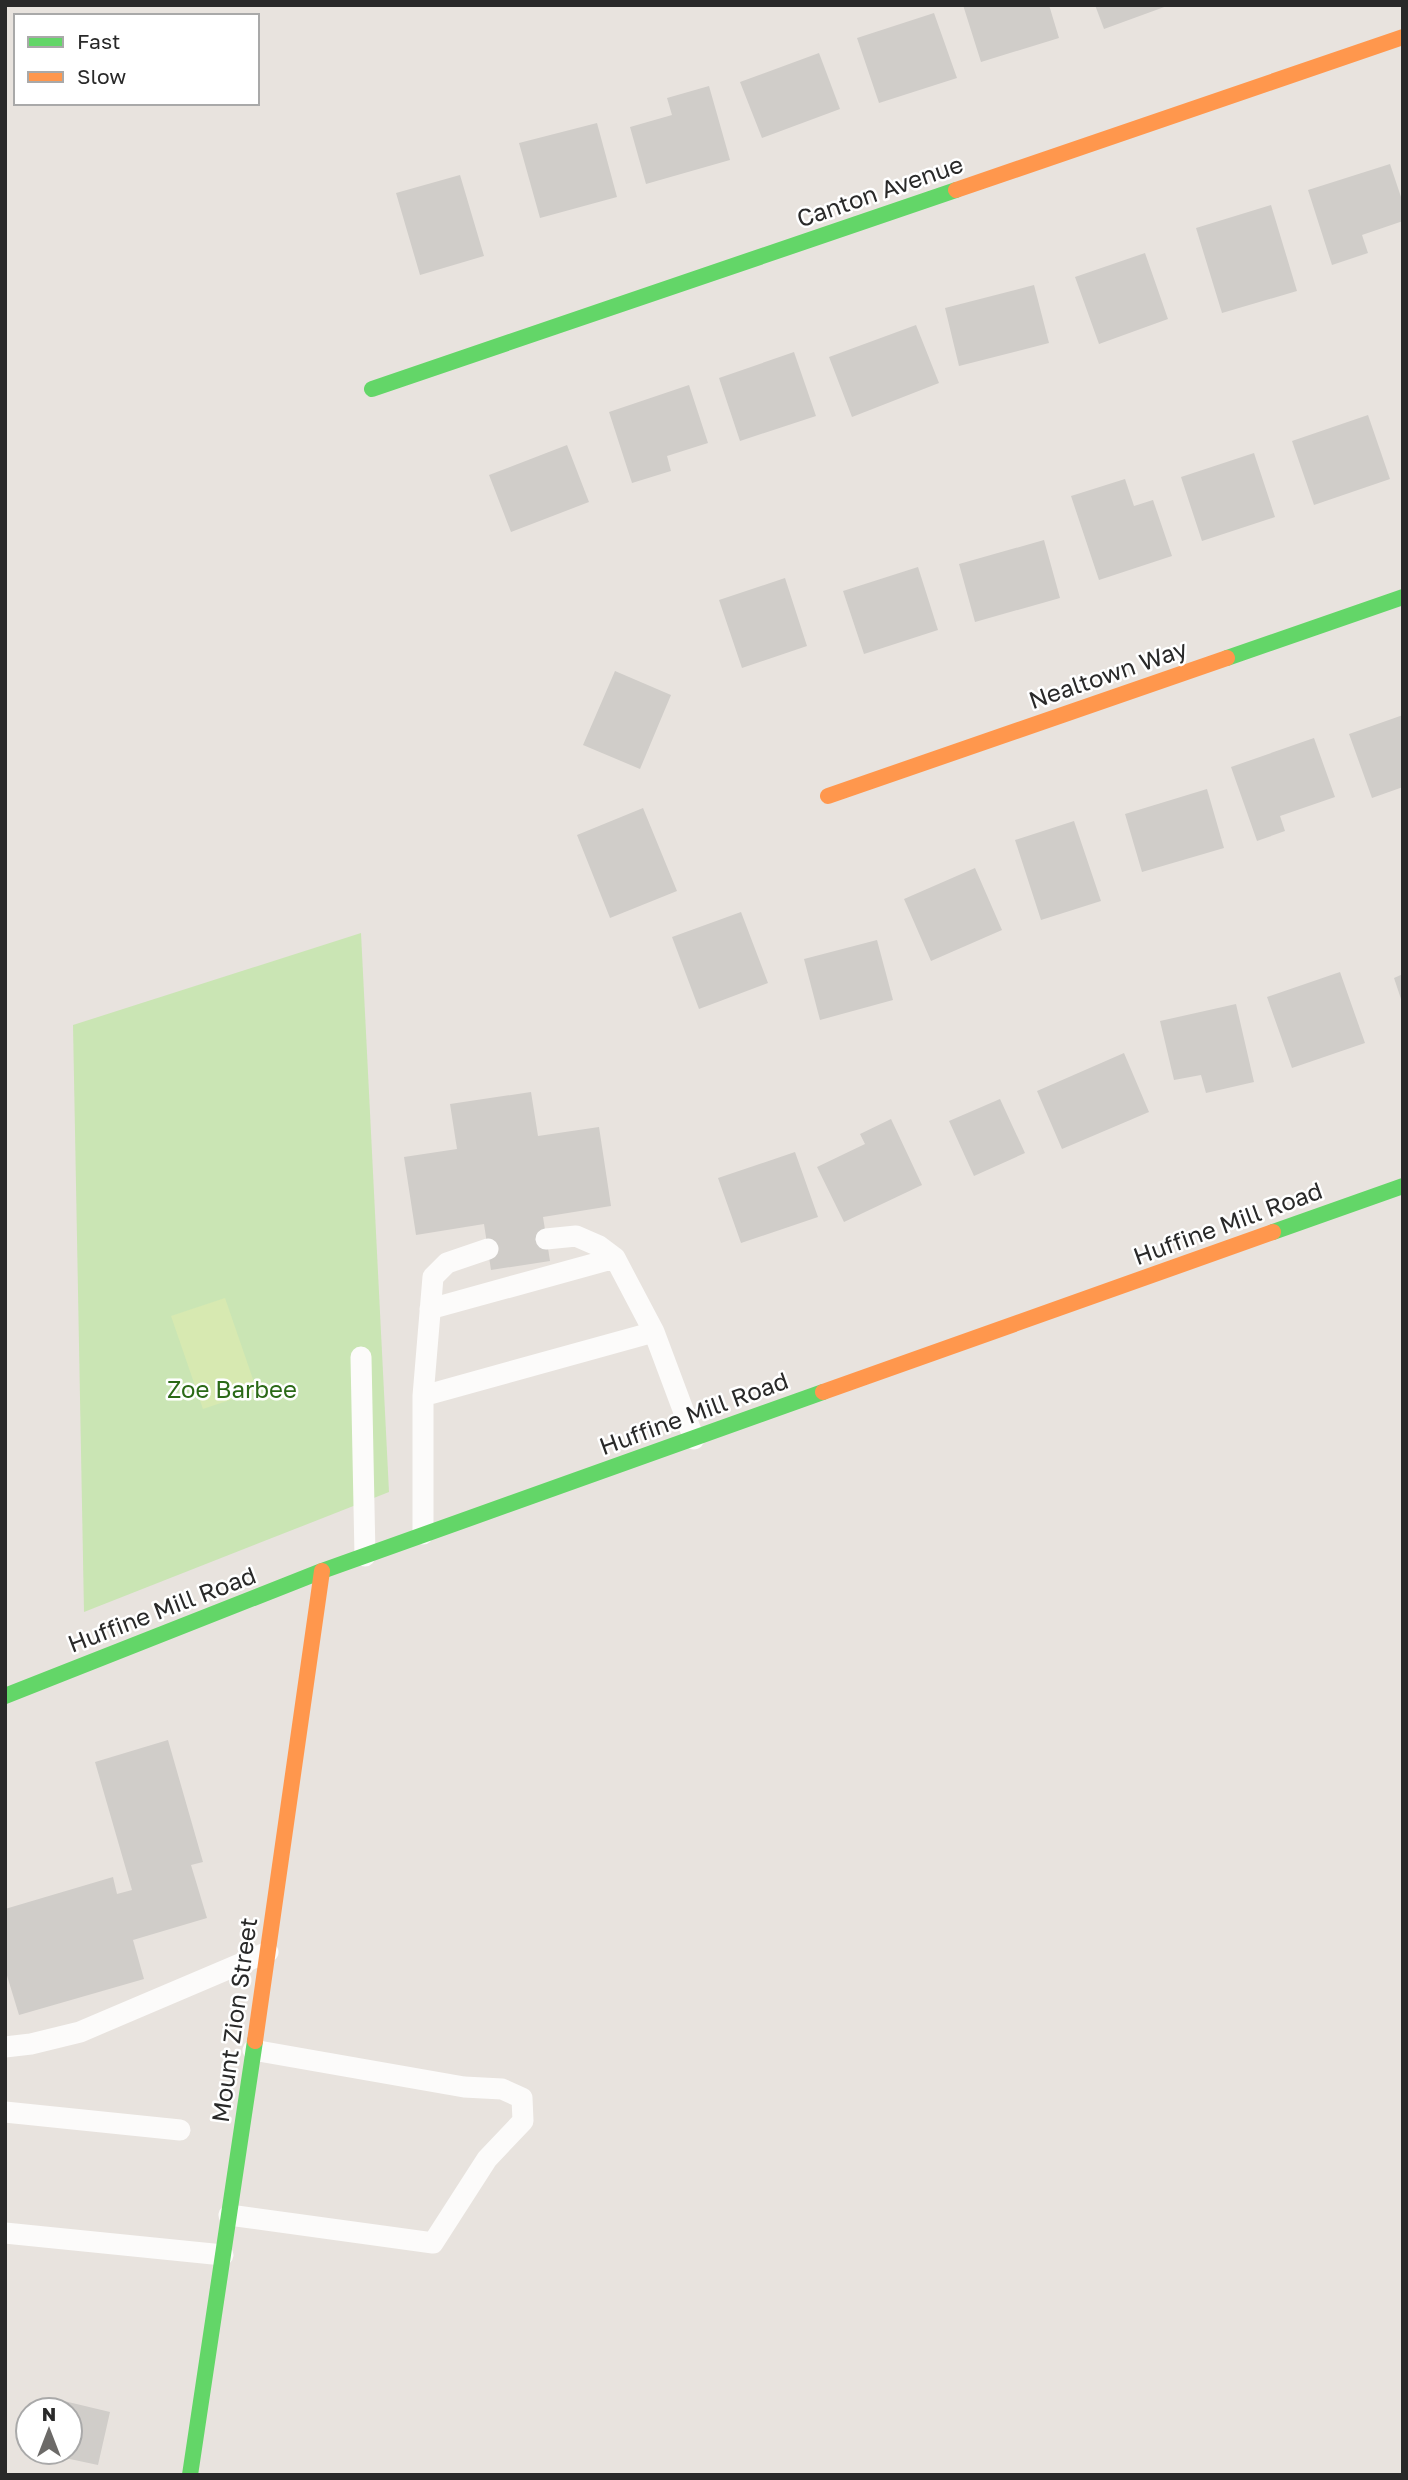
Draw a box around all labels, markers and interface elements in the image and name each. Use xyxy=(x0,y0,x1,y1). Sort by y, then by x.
legend xyxy=(14,14,259,105)
text: Fast xyxy=(77,28,120,54)
text: Slow xyxy=(77,63,126,89)
street label: Canton Avenue xyxy=(793,149,966,233)
street label: Nealtown Way xyxy=(1025,633,1190,714)
street label: Huffine Mill Road xyxy=(1129,1175,1326,1270)
street label: Huffine Mill Road xyxy=(595,1365,792,1460)
park label: Zoe Barbee xyxy=(167,1374,297,1403)
street label: Huffine Mill Road xyxy=(63,1559,259,1658)
street label: Mount Zion Street xyxy=(205,1915,262,2124)
north arrow xyxy=(14,2396,84,2466)
text: N xyxy=(42,2402,56,2425)

